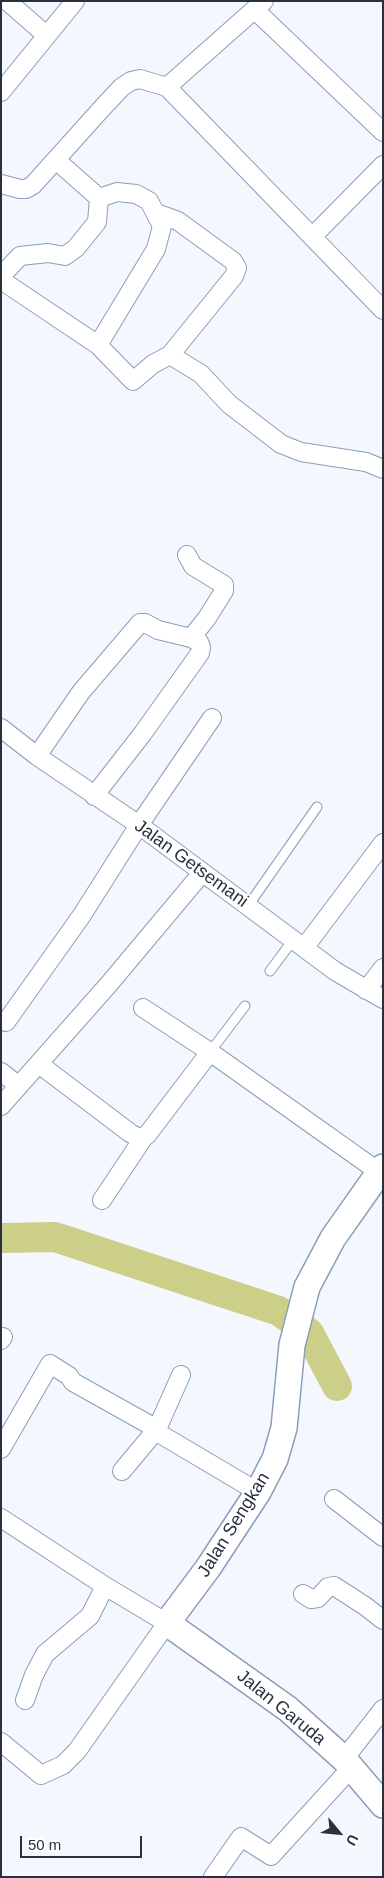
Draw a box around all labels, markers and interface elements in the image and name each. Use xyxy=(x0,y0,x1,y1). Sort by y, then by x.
street label: Jalan Getsemani xyxy=(130,816,252,912)
street label: Jalan Sengkan xyxy=(193,1469,275,1581)
street label: Jalan Garuda xyxy=(232,1666,330,1750)
north arrow xyxy=(314,1808,364,1858)
scale bar xyxy=(22,1826,145,1858)
text: U xyxy=(343,1832,362,1848)
text: 50 m xyxy=(28,1836,61,1853)

